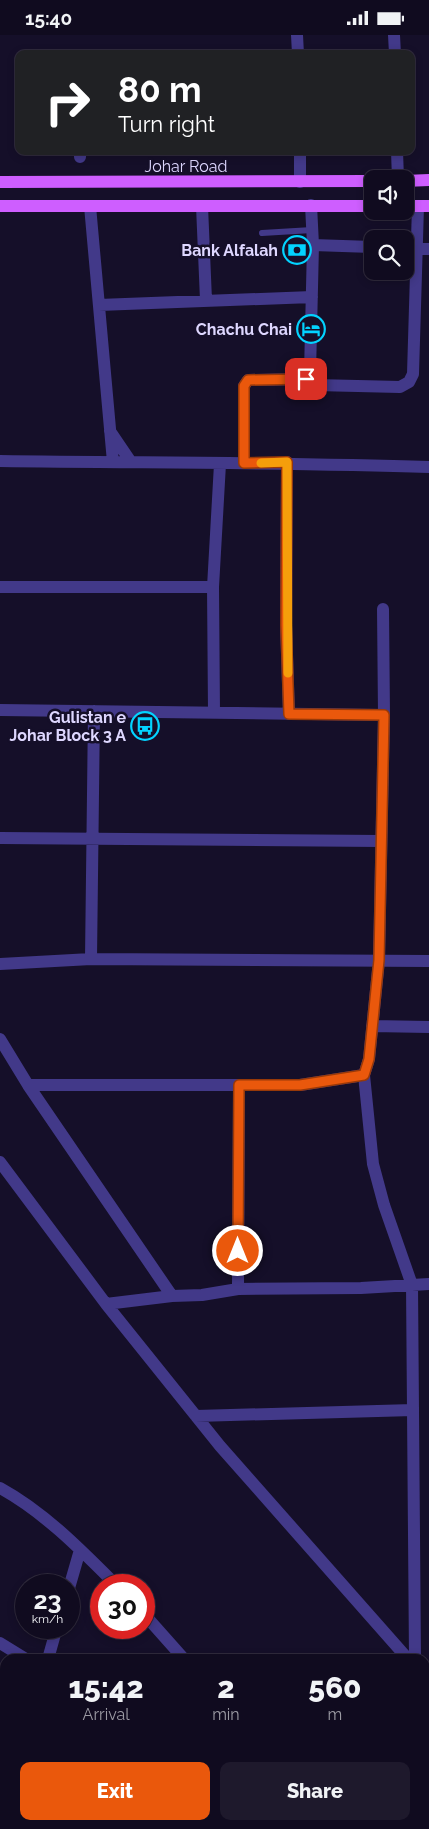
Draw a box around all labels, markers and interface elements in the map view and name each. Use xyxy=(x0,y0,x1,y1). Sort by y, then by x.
text: 15:40 xyxy=(25,7,72,29)
text: 80 m xyxy=(118,69,202,110)
icon: right xyxy=(35,70,100,135)
text: Turn right xyxy=(118,111,215,137)
street label: Johar Road xyxy=(145,157,227,176)
map controls xyxy=(364,170,414,280)
button: sound xyxy=(364,170,414,220)
button: search xyxy=(364,230,414,280)
bank icon: Bank Alfalah xyxy=(282,235,312,265)
place label: Bank Alfalah xyxy=(181,241,278,260)
hotel icon: Chachu Chai xyxy=(296,314,326,344)
place label: Chachu Chai xyxy=(196,320,292,339)
pin xyxy=(285,358,327,400)
icon: arrive xyxy=(292,365,320,393)
place label: Gulistan e Johar Block 3 A xyxy=(10,708,126,745)
bus stop icon: Gulistan e Johar Block 3 A xyxy=(130,711,160,741)
position arrow xyxy=(211,1224,263,1276)
speed limit sign: 30 xyxy=(90,1574,155,1639)
text: 23 xyxy=(33,1585,62,1615)
text: km/h xyxy=(32,1612,63,1626)
text: 15:42 xyxy=(68,1670,144,1705)
text: 2 xyxy=(217,1670,235,1705)
text: 560 xyxy=(308,1670,362,1705)
text: Arrival xyxy=(83,1705,130,1724)
text: min xyxy=(212,1705,240,1724)
text: m xyxy=(327,1705,342,1724)
button: Exit xyxy=(20,1762,210,1820)
button: Share xyxy=(220,1762,410,1820)

